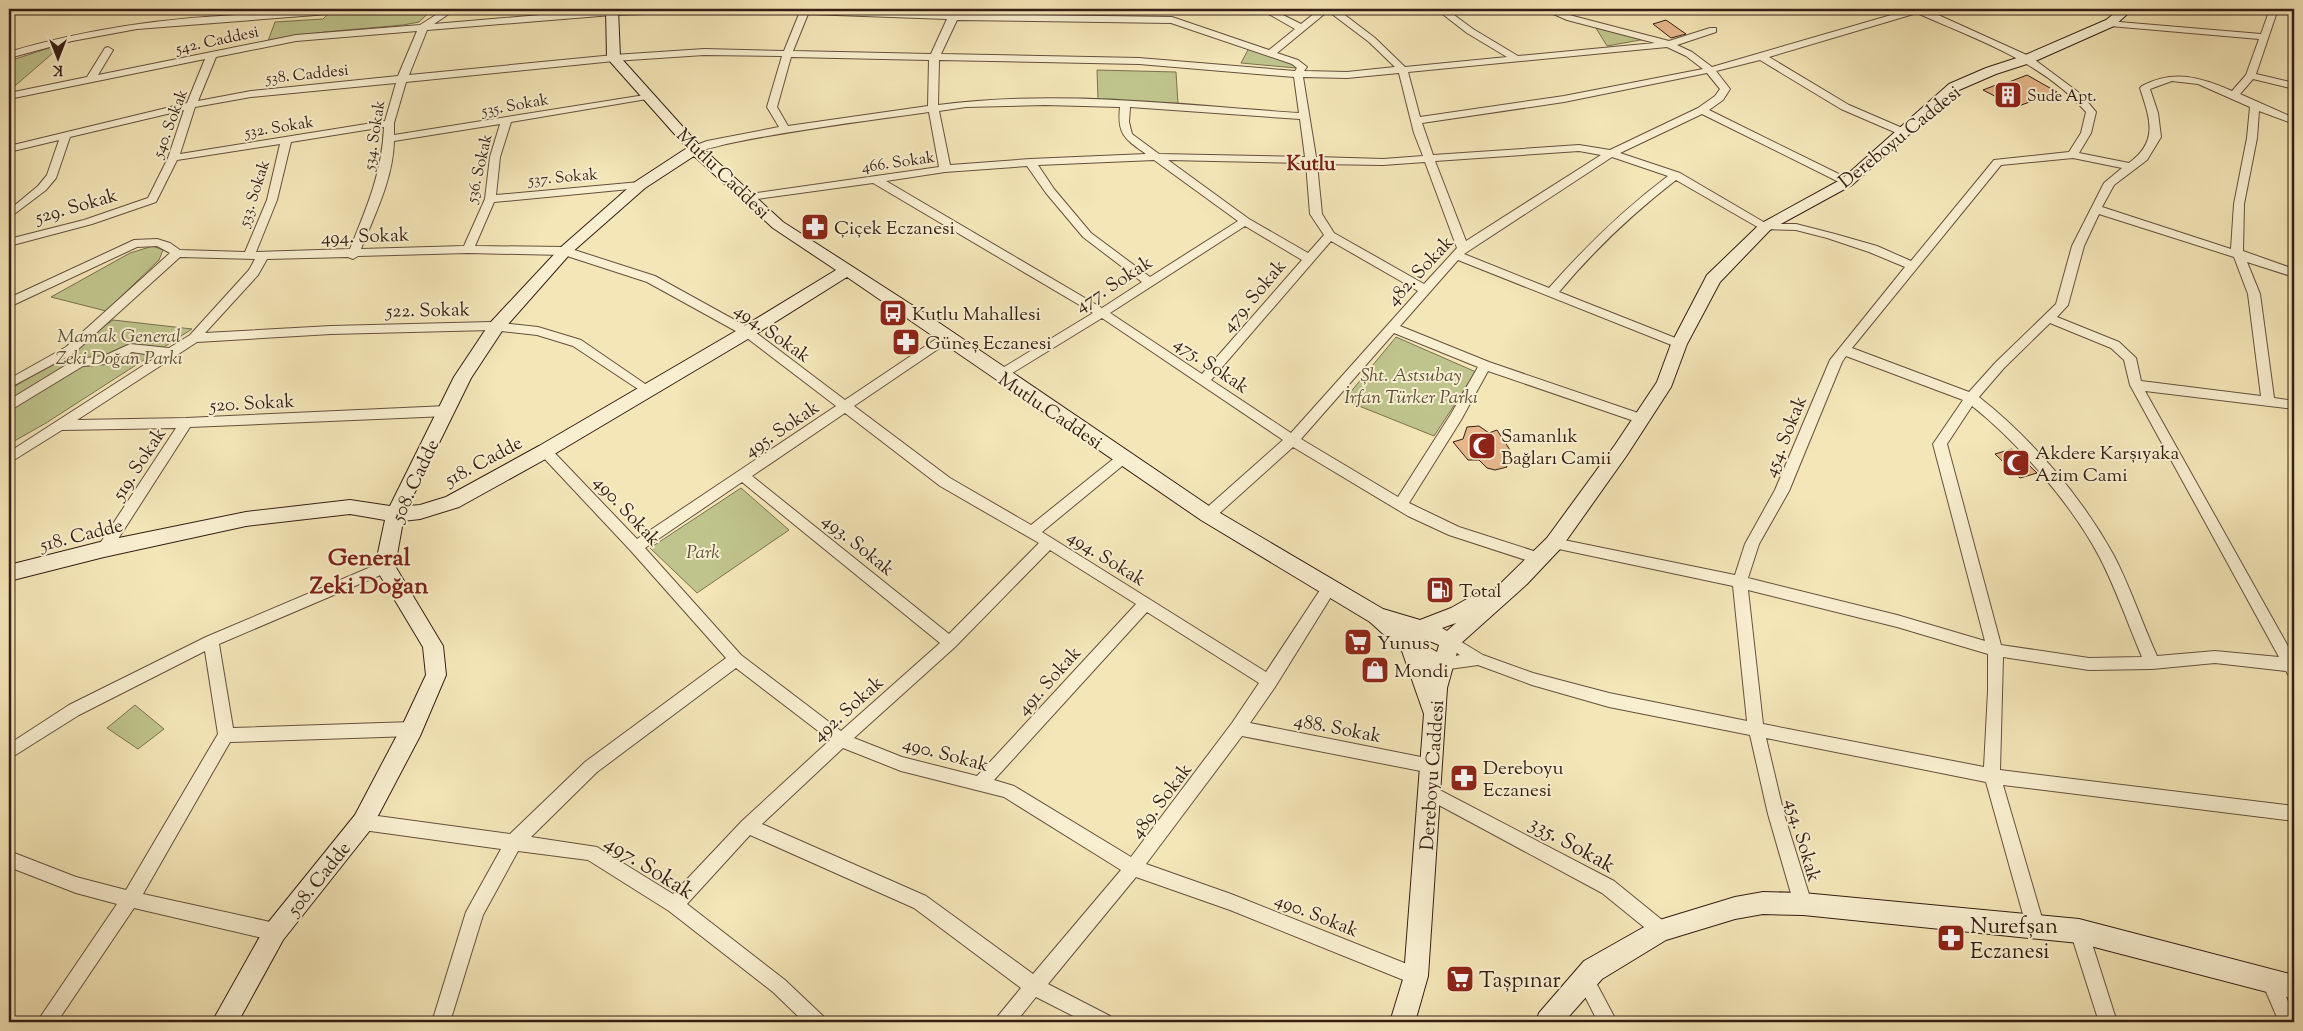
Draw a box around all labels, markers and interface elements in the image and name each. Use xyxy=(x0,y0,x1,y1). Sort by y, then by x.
street label: 542. Caddesi xyxy=(173,21,262,62)
north arrow xyxy=(32,32,82,82)
text: K xyxy=(52,59,63,79)
street label: 538. Caddesi xyxy=(264,60,350,91)
street label: Dereboyu Caddesi xyxy=(1834,80,1968,196)
building icon: Sude Apt. xyxy=(1993,80,2023,110)
street label: 540. Sokak xyxy=(147,86,195,163)
place label: Sude Apt. xyxy=(2027,86,2097,109)
street label: 535. Sokak xyxy=(479,89,551,124)
street label: 534. Sokak xyxy=(358,99,392,173)
street label: 532. Sokak xyxy=(242,112,316,145)
street label: Mutlu Caddesi xyxy=(669,123,775,227)
street label: 536. Sokak xyxy=(461,132,500,206)
street label: 466. Sokak xyxy=(860,147,937,180)
district label: Kutlu xyxy=(1286,151,1336,180)
street label: 533. Sokak xyxy=(233,157,277,231)
street label: 537. Sokak xyxy=(527,164,599,193)
street label: 529. Sokak xyxy=(31,183,122,232)
pharmacy icon: Çiçek Eczanesi xyxy=(800,212,830,242)
place label: Çiçek Eczanesi xyxy=(834,216,955,243)
street label: 494. Sokak xyxy=(321,222,410,253)
street label: 482. Sokak xyxy=(1381,230,1461,313)
street label: 477. Sokak xyxy=(1070,250,1159,320)
street label: 479. Sokak xyxy=(1216,254,1294,339)
street label: 522. Sokak xyxy=(385,297,471,326)
street label: 494. Sokak xyxy=(728,298,816,371)
bus stop icon: Kutlu Mahallesi xyxy=(878,298,908,328)
place label: Kutlu Mahallesi xyxy=(912,302,1041,329)
park label: Mamak General Zeki Doğan Parkı xyxy=(55,324,183,373)
pharmacy icon: Güneş Eczanesi xyxy=(891,327,921,357)
place label: Güneş Eczanesi xyxy=(925,331,1052,358)
street label: 475. Sokak xyxy=(1168,331,1254,402)
park label: Şht. Astsubay İrfan Türker Parkı xyxy=(1344,363,1478,412)
street label: Mutlu Caddesi xyxy=(992,367,1107,457)
street label: 520. Sokak xyxy=(208,389,296,420)
street label: 454. Sokak xyxy=(1758,392,1815,482)
street label: 495. Sokak xyxy=(740,395,826,465)
street label: 519. Sokak xyxy=(106,422,174,507)
place label: Samanlık Bağları Camii xyxy=(1501,424,1611,473)
street label: 518. Cadde xyxy=(440,430,528,494)
mosque icon: Samanlık Bağları Camii xyxy=(1467,431,1497,461)
street label: 508. Cadde xyxy=(385,435,447,528)
place label: Akdere Karşıyaka Azim Cami xyxy=(2035,441,2180,490)
mosque icon: Akdere Karşıyaka Azim Cami xyxy=(2001,448,2031,478)
street label: 490. Sokak xyxy=(586,470,667,554)
street label: 493. Sokak xyxy=(815,508,900,584)
street label: 518. Cadde xyxy=(36,513,126,560)
street label: 494. Sokak xyxy=(1061,524,1151,594)
park label: Park xyxy=(686,540,720,567)
district label: General Zeki Doğan xyxy=(310,542,429,604)
fuel station icon: Total xyxy=(1425,575,1455,605)
place label: Total xyxy=(1459,579,1502,606)
supermarket icon: Yunus xyxy=(1343,627,1373,657)
place label: Yunus xyxy=(1377,631,1430,658)
street label: 491. Sokak xyxy=(1011,641,1089,722)
shop icon: Mondi xyxy=(1360,655,1390,685)
place label: Mondi xyxy=(1394,659,1449,686)
street label: 492. Sokak xyxy=(807,670,891,749)
street label: Dereboyu Caddesi xyxy=(1415,699,1452,851)
street label: 488. Sokak xyxy=(1292,708,1384,751)
street label: 490. Sokak xyxy=(899,731,992,780)
place label: Dereboyu Eczanesi xyxy=(1483,756,1563,805)
street label: 489. Sokak xyxy=(1125,758,1200,845)
pharmacy icon: Dereboyu Eczanesi xyxy=(1449,763,1479,793)
street label: 454. Sokak xyxy=(1777,796,1827,886)
street label: 335. Sokak xyxy=(1522,809,1621,883)
street label: 497. Sokak xyxy=(597,828,700,909)
street label: 508. Cadde xyxy=(281,837,358,923)
street label: 490. Sokak xyxy=(1270,887,1363,946)
place label: Nurefşan Eczanesi xyxy=(1970,912,2058,969)
pharmacy icon: Nurefşan Eczanesi xyxy=(1936,923,1966,953)
supermarket icon: Taşpınar xyxy=(1445,964,1475,994)
place label: Taşpınar xyxy=(1479,966,1561,998)

